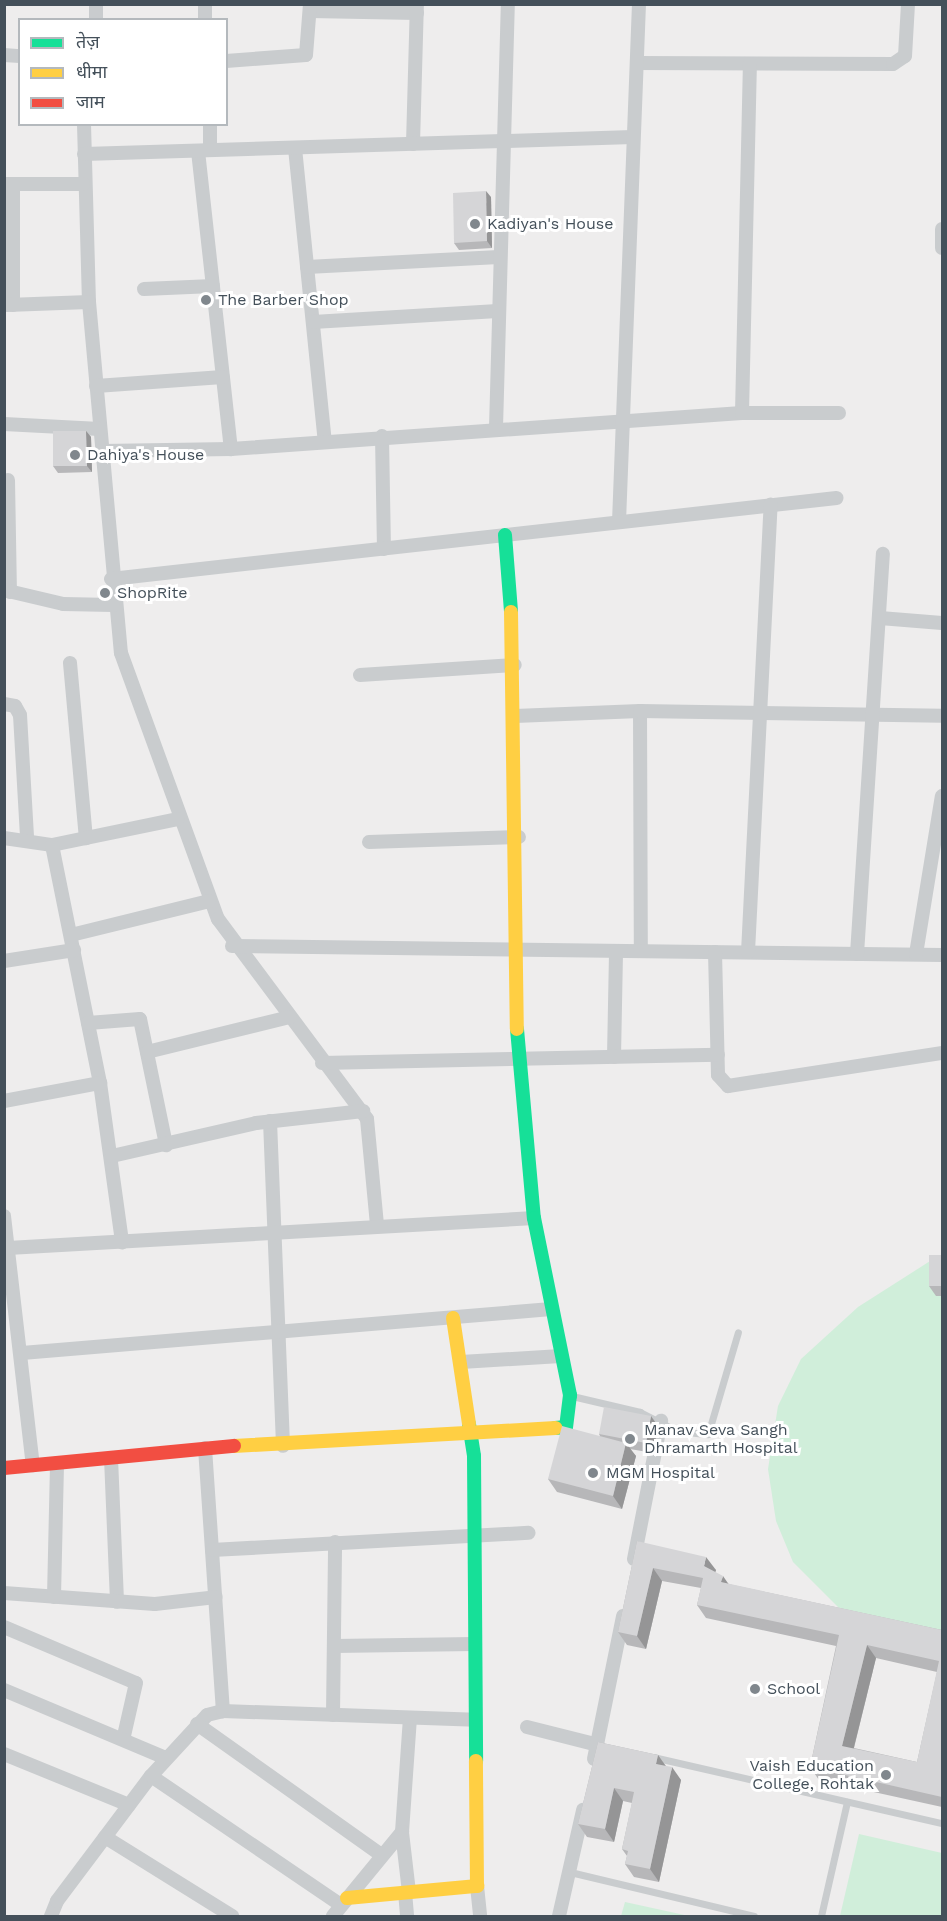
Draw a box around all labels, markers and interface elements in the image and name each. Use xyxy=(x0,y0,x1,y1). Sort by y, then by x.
legend xyxy=(18,18,228,126)
text: तेज़ xyxy=(76,31,100,52)
text: धीमा xyxy=(76,61,107,82)
text: जाम xyxy=(76,91,105,112)
place label: Kadiyan's House xyxy=(487,214,613,234)
marker: Kadiyan's House xyxy=(468,217,482,231)
place label: The Barber Shop xyxy=(218,290,349,310)
marker: The Barber Shop xyxy=(199,293,213,307)
place label: Dahiya's House xyxy=(87,445,204,465)
marker: Dahiya's House xyxy=(68,448,82,462)
place label: ShopRite xyxy=(117,583,187,603)
marker: ShopRite xyxy=(98,586,112,600)
place label: Manav Seva Sangh Dhramarth Hospital xyxy=(644,1420,798,1458)
marker: Manav Seva Sangh Dhramarth Hospital xyxy=(621,1430,639,1448)
place label: MGM Hospital xyxy=(606,1463,715,1483)
marker: MGM Hospital xyxy=(584,1464,602,1482)
place label: School xyxy=(767,1679,820,1699)
marker: School xyxy=(748,1682,762,1696)
place label: Vaish Education College, Rohtak xyxy=(750,1756,874,1794)
marker: Vaish Education College, Rohtak xyxy=(879,1768,893,1782)

